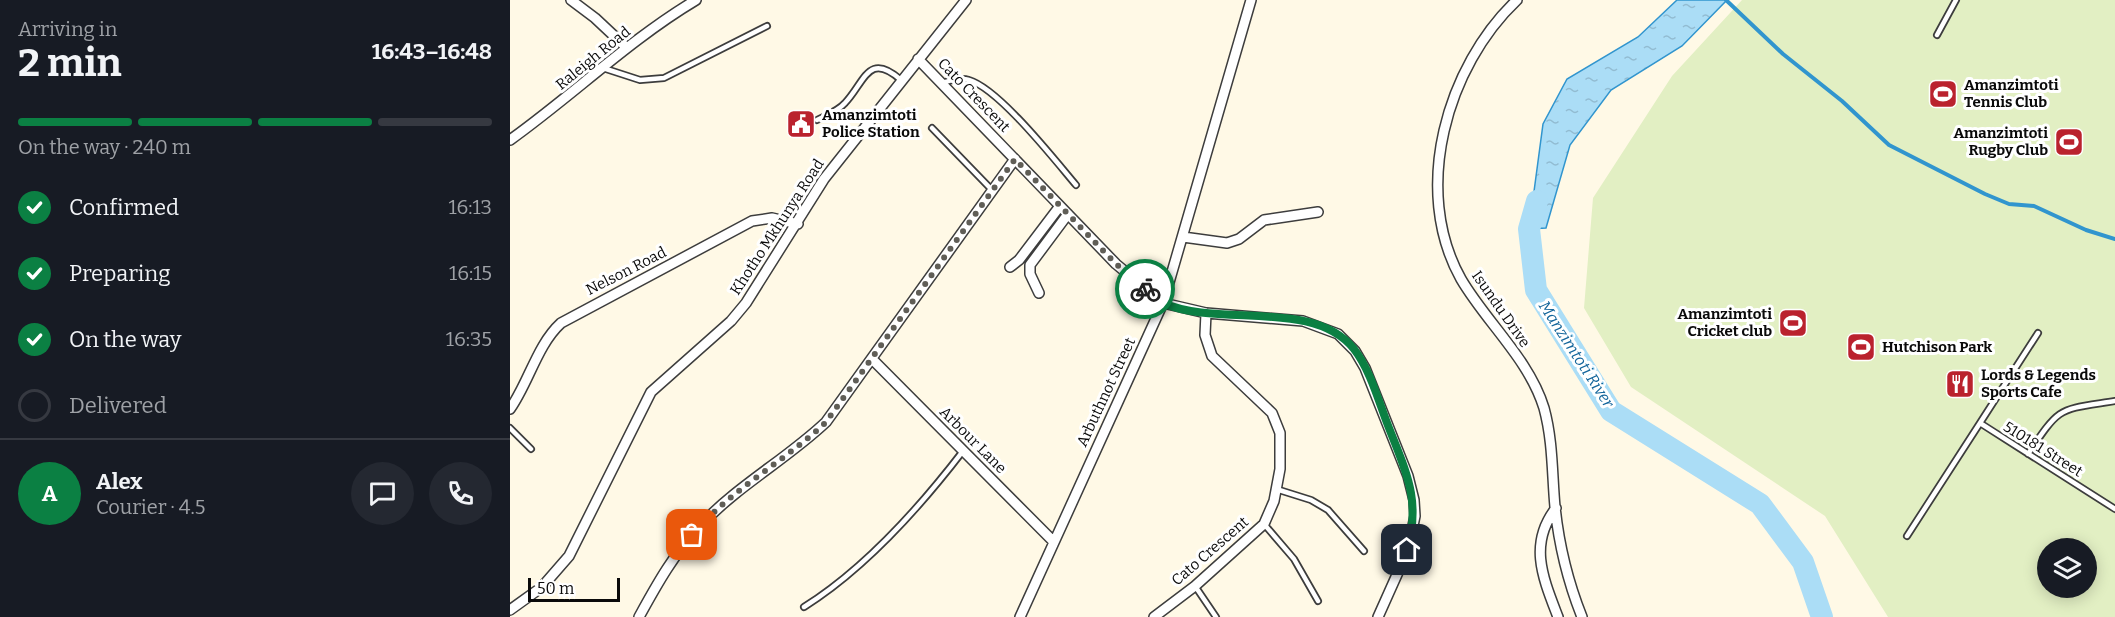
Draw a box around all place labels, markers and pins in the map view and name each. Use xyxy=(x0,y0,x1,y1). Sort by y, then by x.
place label: Amanzimtoti Tennis Club xyxy=(1964,76,2059,111)
sports icon: Amanzimtoti Tennis Club xyxy=(1927,78,1959,110)
place label: Amanzimtoti Police Station xyxy=(822,106,920,141)
public building icon: Amanzimtoti Police Station xyxy=(785,108,817,140)
place label: Amanzimtoti Rugby Club xyxy=(1953,124,2048,159)
sports icon: Amanzimtoti Rugby Club xyxy=(2053,126,2085,158)
place label: Amanzimtoti Cricket club xyxy=(1677,305,1772,340)
sports icon: Amanzimtoti Cricket club xyxy=(1777,307,1809,339)
sports icon: Hutchison Park xyxy=(1845,331,1877,363)
place label: Hutchison Park xyxy=(1882,338,1992,356)
place label: Lords & Legends Sports Cafe xyxy=(1981,366,2096,401)
restaurant icon: Lords & Legends Sports Cafe xyxy=(1944,368,1976,400)
pin xyxy=(666,509,717,560)
pin xyxy=(1381,524,1432,575)

